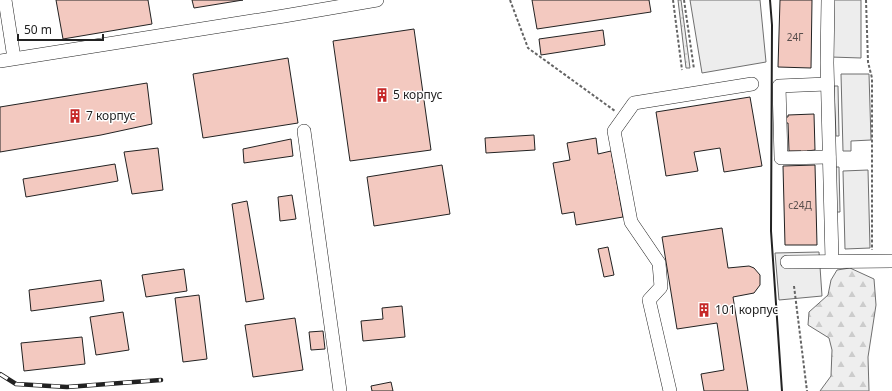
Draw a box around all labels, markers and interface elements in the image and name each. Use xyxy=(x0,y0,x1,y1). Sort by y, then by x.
scale bar xyxy=(18,16,103,42)
text: 50 m xyxy=(24,21,52,38)
house number: 24Г xyxy=(787,30,803,44)
place label: 5 корпус xyxy=(393,86,443,103)
building icon: 5 корпус xyxy=(374,87,390,103)
place label: 7 корпус xyxy=(86,107,136,124)
building icon: 7 корпус xyxy=(67,108,83,124)
house number: с24Д xyxy=(788,198,813,212)
place label: 101 корпус xyxy=(715,301,778,318)
building icon: 101 корпус xyxy=(696,302,712,318)

